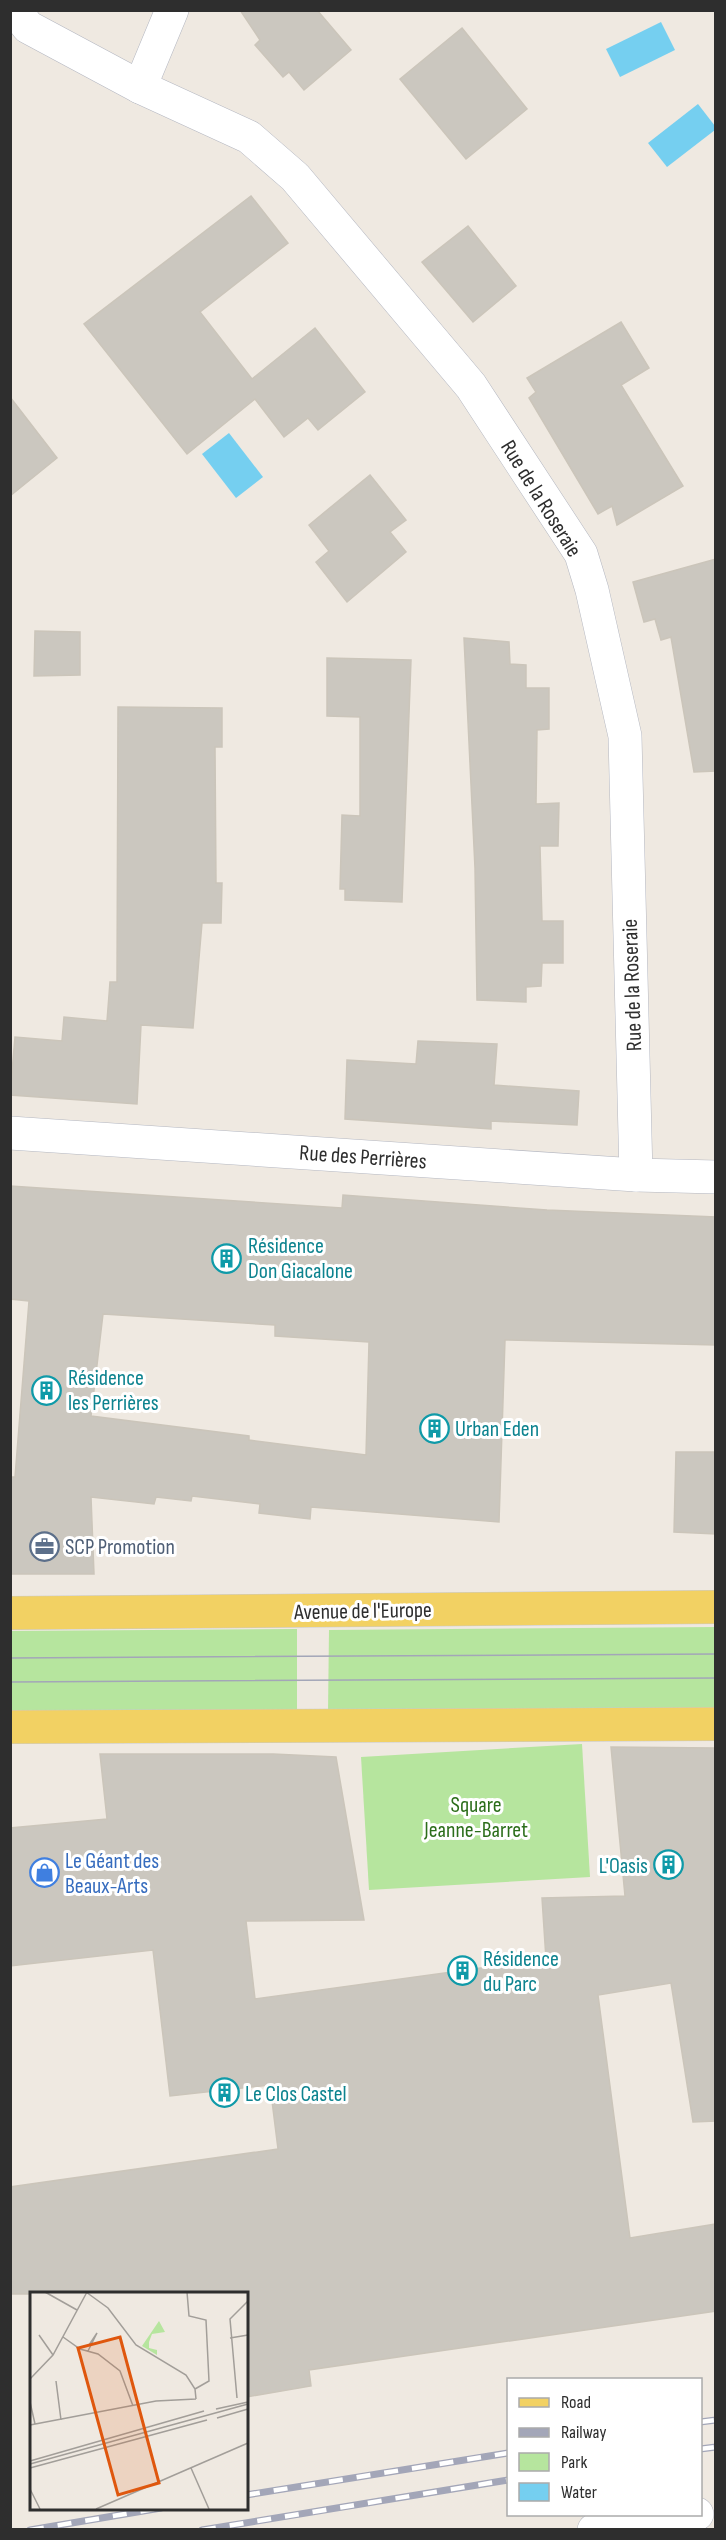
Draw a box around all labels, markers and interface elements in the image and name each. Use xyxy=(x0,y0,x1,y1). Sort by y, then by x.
street label: Rue de la Roseraie xyxy=(494,435,587,562)
street label: Rue de la Roseraie xyxy=(617,918,648,1052)
street label: Rue des Perrières xyxy=(298,1140,428,1175)
place label: Résidence Don Giacalone xyxy=(248,1233,353,1285)
building icon: Résidence Don Giacalone xyxy=(211,1242,243,1274)
place label: Résidence les Perrières xyxy=(68,1365,159,1417)
building icon: Résidence les Perrières xyxy=(31,1374,63,1406)
building icon: Urban Eden xyxy=(418,1412,450,1444)
place label: Urban Eden xyxy=(455,1416,539,1443)
office icon: SCP Promotion xyxy=(28,1530,60,1562)
place label: SCP Promotion xyxy=(65,1534,175,1561)
street label: Avenue de l'Europe xyxy=(293,1597,432,1626)
park label: Square Jeanne-Barret xyxy=(423,1792,528,1844)
place label: Le Géant des Beaux-Arts xyxy=(65,1848,159,1900)
building icon: L'Oasis xyxy=(653,1849,685,1881)
place label: L'Oasis xyxy=(599,1853,648,1880)
shop icon: Le Géant des Beaux-Arts xyxy=(28,1857,60,1889)
place label: Résidence du Parc xyxy=(483,1946,559,1998)
building icon: Résidence du Parc xyxy=(446,1955,478,1987)
building icon: Le Clos Castel xyxy=(208,2077,240,2109)
place label: Le Clos Castel xyxy=(245,2081,347,2108)
inset map xyxy=(30,2292,248,2510)
legend xyxy=(507,2378,702,2516)
text: Road xyxy=(561,2392,591,2413)
text: Railway xyxy=(561,2422,606,2443)
text: Park xyxy=(561,2452,587,2473)
text: Water xyxy=(561,2482,597,2503)

